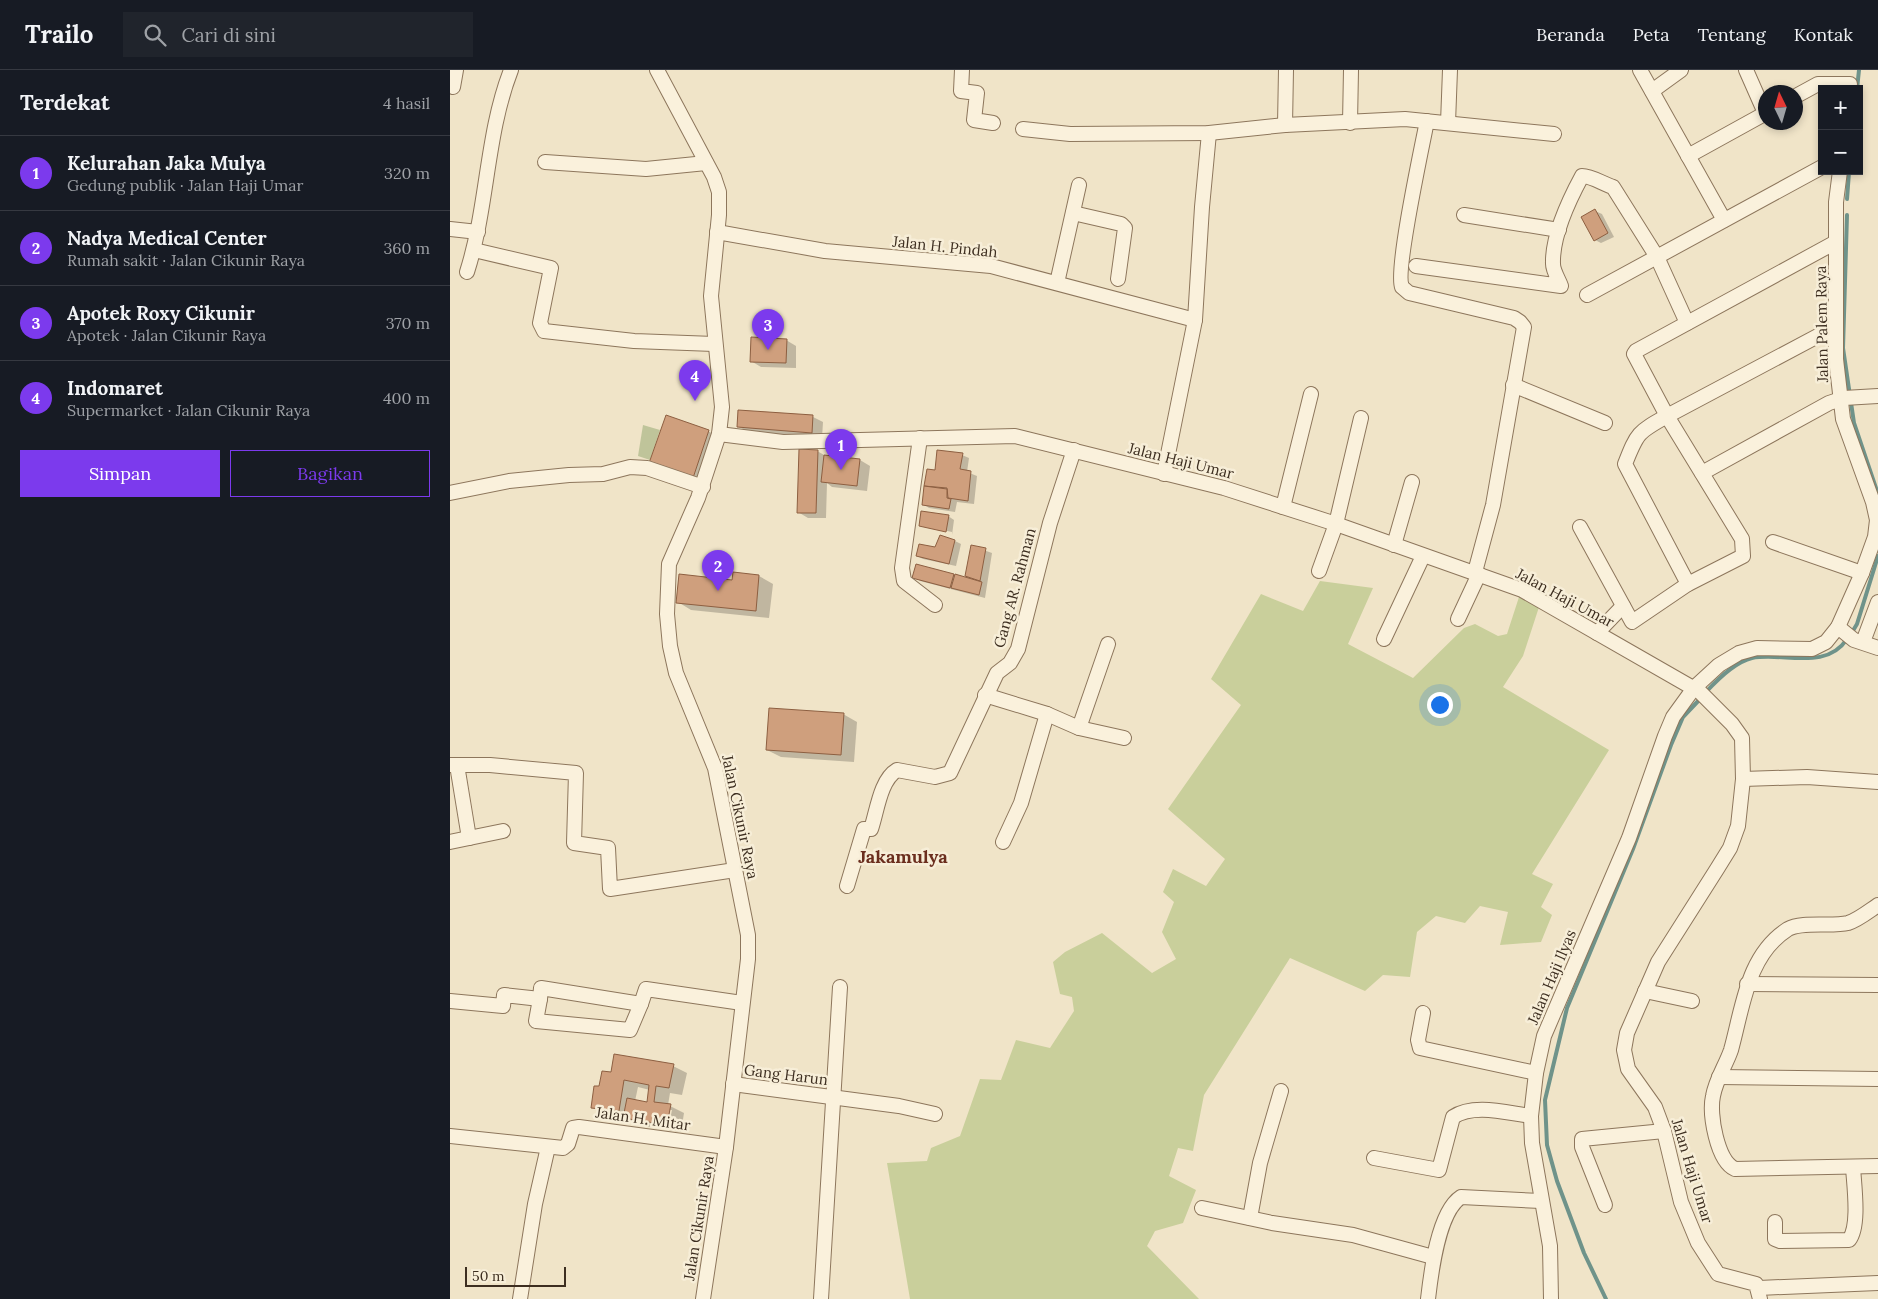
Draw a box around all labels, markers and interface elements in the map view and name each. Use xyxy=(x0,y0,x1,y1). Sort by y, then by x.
search box xyxy=(123,12,473,57)
text: Trailo xyxy=(25,19,93,50)
icon: search xyxy=(141,21,169,49)
text: Cari di sini xyxy=(181,23,276,47)
text: Beranda xyxy=(1536,23,1605,46)
text: Peta xyxy=(1633,23,1669,46)
text: Tentang xyxy=(1697,23,1766,46)
text: Kontak xyxy=(1794,23,1853,46)
north arrow xyxy=(1758,85,1803,130)
map controls xyxy=(1818,85,1863,175)
button: + xyxy=(1818,85,1863,130)
text: Terdekat xyxy=(20,89,110,116)
text: 4 hasil xyxy=(383,93,430,113)
button: − xyxy=(1818,130,1863,175)
text: Kelurahan Jaka Mulya xyxy=(67,151,266,175)
text: 1 xyxy=(33,163,39,183)
text: 320 m xyxy=(384,163,430,183)
text: Gedung publik · Jalan Haji Umar xyxy=(67,175,303,195)
text: Nadya Medical Center xyxy=(67,226,267,250)
street label: Jalan H. Pindah xyxy=(891,231,998,261)
text: 2 xyxy=(32,238,40,258)
text: 360 m xyxy=(383,238,430,258)
text: Rumah sakit · Jalan Cikunir Raya xyxy=(67,250,305,270)
street label: Jalan Palem Raya xyxy=(1811,265,1832,384)
text: Apotek Roxy Cikunir xyxy=(67,301,255,325)
pin: 3 xyxy=(752,309,784,350)
text: 3 xyxy=(32,313,40,333)
text: 370 m xyxy=(386,313,430,333)
text: Apotek · Jalan Cikunir Raya xyxy=(67,325,266,345)
pin: 4 xyxy=(679,360,711,401)
text: Indomaret xyxy=(67,376,163,400)
text: 4 xyxy=(32,388,40,408)
text: 400 m xyxy=(383,388,430,408)
text: Supermarket · Jalan Cikunir Raya xyxy=(67,400,310,420)
pin: 1 xyxy=(825,429,857,470)
street label: Jalan Haji Umar xyxy=(1125,438,1236,483)
button: Simpan xyxy=(20,450,220,497)
button: Bagikan xyxy=(230,450,430,497)
street label: Gang AR. Rahman xyxy=(989,526,1040,650)
pin: 2 xyxy=(702,550,734,591)
street label: Jalan Haji Umar xyxy=(1512,563,1618,632)
your location xyxy=(1427,692,1453,718)
street label: Jalan Cikunir Raya xyxy=(718,752,763,881)
district label: Jakamulya xyxy=(858,845,948,868)
street label: Jalan Haji Ilyas xyxy=(1523,927,1580,1028)
street label: Gang Harun xyxy=(743,1060,829,1089)
street label: Jalan H. Mitar xyxy=(593,1102,692,1135)
street label: Jalan Haji Umar xyxy=(1667,1115,1718,1226)
street label: Jalan Cikunir Raya xyxy=(679,1154,718,1283)
scale bar xyxy=(465,1264,566,1287)
text: 50 m xyxy=(472,1267,505,1285)

